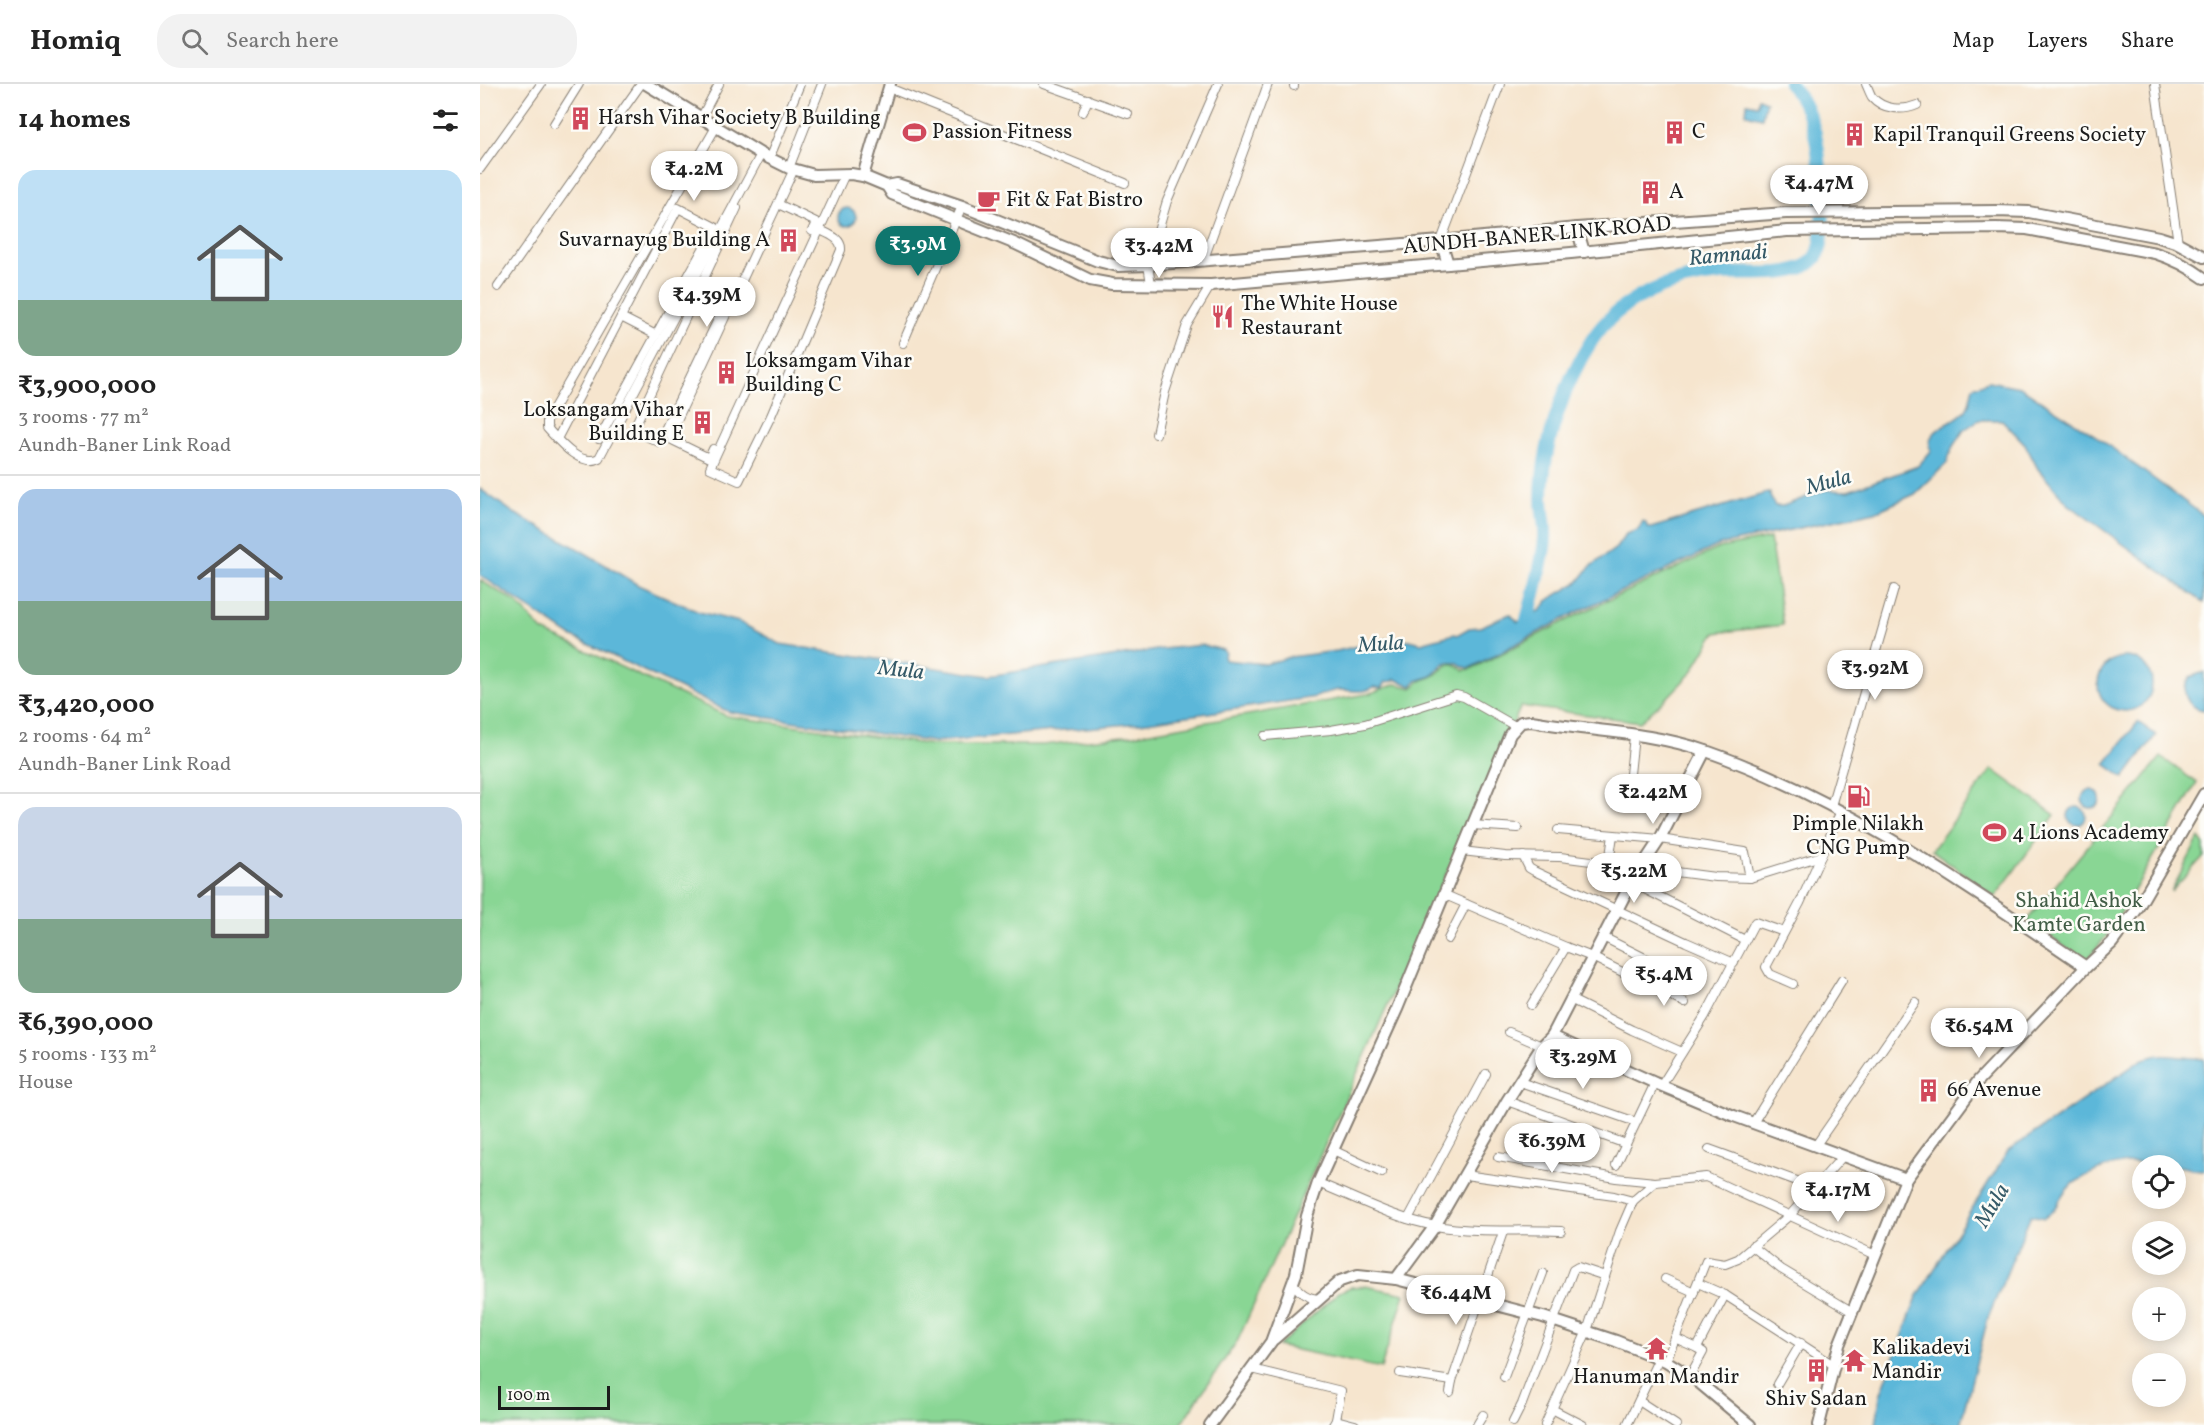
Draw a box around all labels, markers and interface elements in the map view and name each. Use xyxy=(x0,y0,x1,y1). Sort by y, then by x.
search box xyxy=(157,14,577,68)
text: Homiq xyxy=(30,22,121,61)
icon: search xyxy=(178,25,211,58)
text: Search here xyxy=(226,26,339,57)
text: Map xyxy=(1952,27,1994,56)
text: Layers xyxy=(2027,27,2088,56)
text: Share xyxy=(2121,27,2174,56)
text: 14 homes xyxy=(18,102,131,138)
icon: filters xyxy=(429,104,462,137)
place label: Harsh Vihar Society B Building xyxy=(598,104,881,133)
building icon: Harsh Vihar Society B Building xyxy=(567,105,593,131)
place label: Passion Fitness xyxy=(932,118,1072,147)
place label: C xyxy=(1692,118,1706,147)
sports icon: Passion Fitness xyxy=(901,119,927,145)
building icon: C xyxy=(1661,119,1687,145)
place label: Kapil Tranquil Greens Society xyxy=(1873,121,2147,150)
building icon: Kapil Tranquil Greens Society xyxy=(1842,122,1868,148)
pin: ₹4.2M xyxy=(652,151,736,202)
text: ₹4.2M xyxy=(665,156,723,184)
pin: ₹4.47M xyxy=(1770,165,1868,216)
text: ₹4.47M xyxy=(1784,170,1854,198)
place label: A xyxy=(1669,178,1684,207)
building icon: A xyxy=(1638,179,1664,205)
place label: Fit & Fat Bistro xyxy=(1006,186,1143,215)
cafe icon: Fit & Fat Bistro xyxy=(975,187,1001,213)
icon: home xyxy=(186,209,294,317)
street label: AUNDH-BANER LINK ROAD xyxy=(1402,210,1672,262)
place label: Suvarnayug Building A xyxy=(558,226,770,255)
pin: ₹3.9M xyxy=(876,226,960,277)
building icon: Suvarnayug Building A xyxy=(775,227,801,253)
pin: ₹3.42M xyxy=(1110,228,1208,279)
text: ₹3.9M xyxy=(889,231,947,259)
text: ₹3.42M xyxy=(1125,233,1193,261)
water label: Ramnadi xyxy=(1687,237,1769,275)
pin: ₹4.39M xyxy=(658,277,756,328)
text: ₹4.39M xyxy=(673,282,741,310)
place label: The White House Restaurant xyxy=(1241,290,1398,343)
restaurant icon: The White House Restaurant xyxy=(1210,303,1236,329)
place label: Loksamgam Vihar Building C xyxy=(745,347,912,400)
building icon: Loksamgam Vihar Building C xyxy=(714,360,740,386)
text: ₹3,900,000 xyxy=(18,368,156,404)
place label: Loksangam Vihar Building E xyxy=(523,396,684,449)
text: 3 rooms · 77 m² xyxy=(18,404,149,432)
building icon: Loksangam Vihar Building E xyxy=(689,409,715,435)
text: Aundh-Baner Link Road xyxy=(18,432,231,460)
water label: Mula xyxy=(1802,462,1855,504)
icon: home xyxy=(186,528,294,636)
water label: Mula xyxy=(1356,628,1405,662)
pin: ₹3.92M xyxy=(1826,650,1924,701)
water label: Mula xyxy=(875,653,926,689)
text: ₹3.92M xyxy=(1841,655,1909,683)
text: ₹3,420,000 xyxy=(18,687,154,723)
text: 2 rooms · 64 m² xyxy=(18,723,151,751)
text: Aundh-Baner Link Road xyxy=(18,751,231,779)
pin: ₹2.42M xyxy=(1604,774,1702,825)
text: ₹2.42M xyxy=(1618,779,1688,807)
fuel station icon: Pimple Nilakh CNG Pump xyxy=(1845,783,1871,809)
place label: Pimple Nilakh CNG Pump xyxy=(1792,810,1924,863)
place label: 4 Lions Academy xyxy=(2012,819,2169,848)
sports icon: 4 Lions Academy xyxy=(1981,820,2007,846)
icon: home xyxy=(186,846,294,954)
pin: ₹5.22M xyxy=(1585,853,1683,904)
text: ₹5.22M xyxy=(1601,858,1667,886)
park label: Shahid Ashok Kamte Garden xyxy=(2012,887,2146,940)
pin: ₹5.4M xyxy=(1622,956,1706,1007)
text: ₹5.4M xyxy=(1635,961,1693,989)
text: ₹6,390,000 xyxy=(18,1005,153,1041)
pin: ₹6.54M xyxy=(1930,1008,2028,1059)
text: ₹6.54M xyxy=(1945,1013,2013,1041)
pin: ₹3.29M xyxy=(1534,1039,1632,1090)
text: 5 rooms · 133 m² xyxy=(18,1041,157,1069)
text: ₹3.29M xyxy=(1549,1044,1617,1072)
text: House xyxy=(18,1069,73,1097)
place label: 66 Avenue xyxy=(1947,1076,2041,1105)
building icon: 66 Avenue xyxy=(1916,1077,1942,1103)
pin: ₹6.39M xyxy=(1503,1123,1601,1174)
text: ₹6.39M xyxy=(1518,1128,1586,1156)
map controls xyxy=(2132,1155,2186,1407)
button: locate xyxy=(2132,1155,2186,1209)
pin: ₹4.17M xyxy=(1789,1172,1887,1223)
text: ₹4.17M xyxy=(1805,1177,1871,1205)
water label: Mula xyxy=(1967,1178,2018,1235)
button: layers xyxy=(2132,1221,2186,1275)
pin: ₹6.44M xyxy=(1407,1275,1505,1326)
text: ₹6.44M xyxy=(1420,1280,1492,1308)
button: + xyxy=(2132,1287,2186,1341)
place label: Kalikadevi Mandir xyxy=(1872,1334,1970,1387)
temple icon: Hanuman Mandir xyxy=(1643,1336,1669,1362)
temple icon: Kalikadevi Mandir xyxy=(1841,1347,1867,1373)
button: − xyxy=(2132,1353,2186,1407)
building icon: Shiv Sadan xyxy=(1803,1358,1829,1384)
place label: Hanuman Mandir xyxy=(1573,1363,1739,1392)
scale bar xyxy=(498,1383,610,1410)
text: 100 m xyxy=(507,1385,550,1407)
place label: Shiv Sadan xyxy=(1765,1385,1867,1414)

